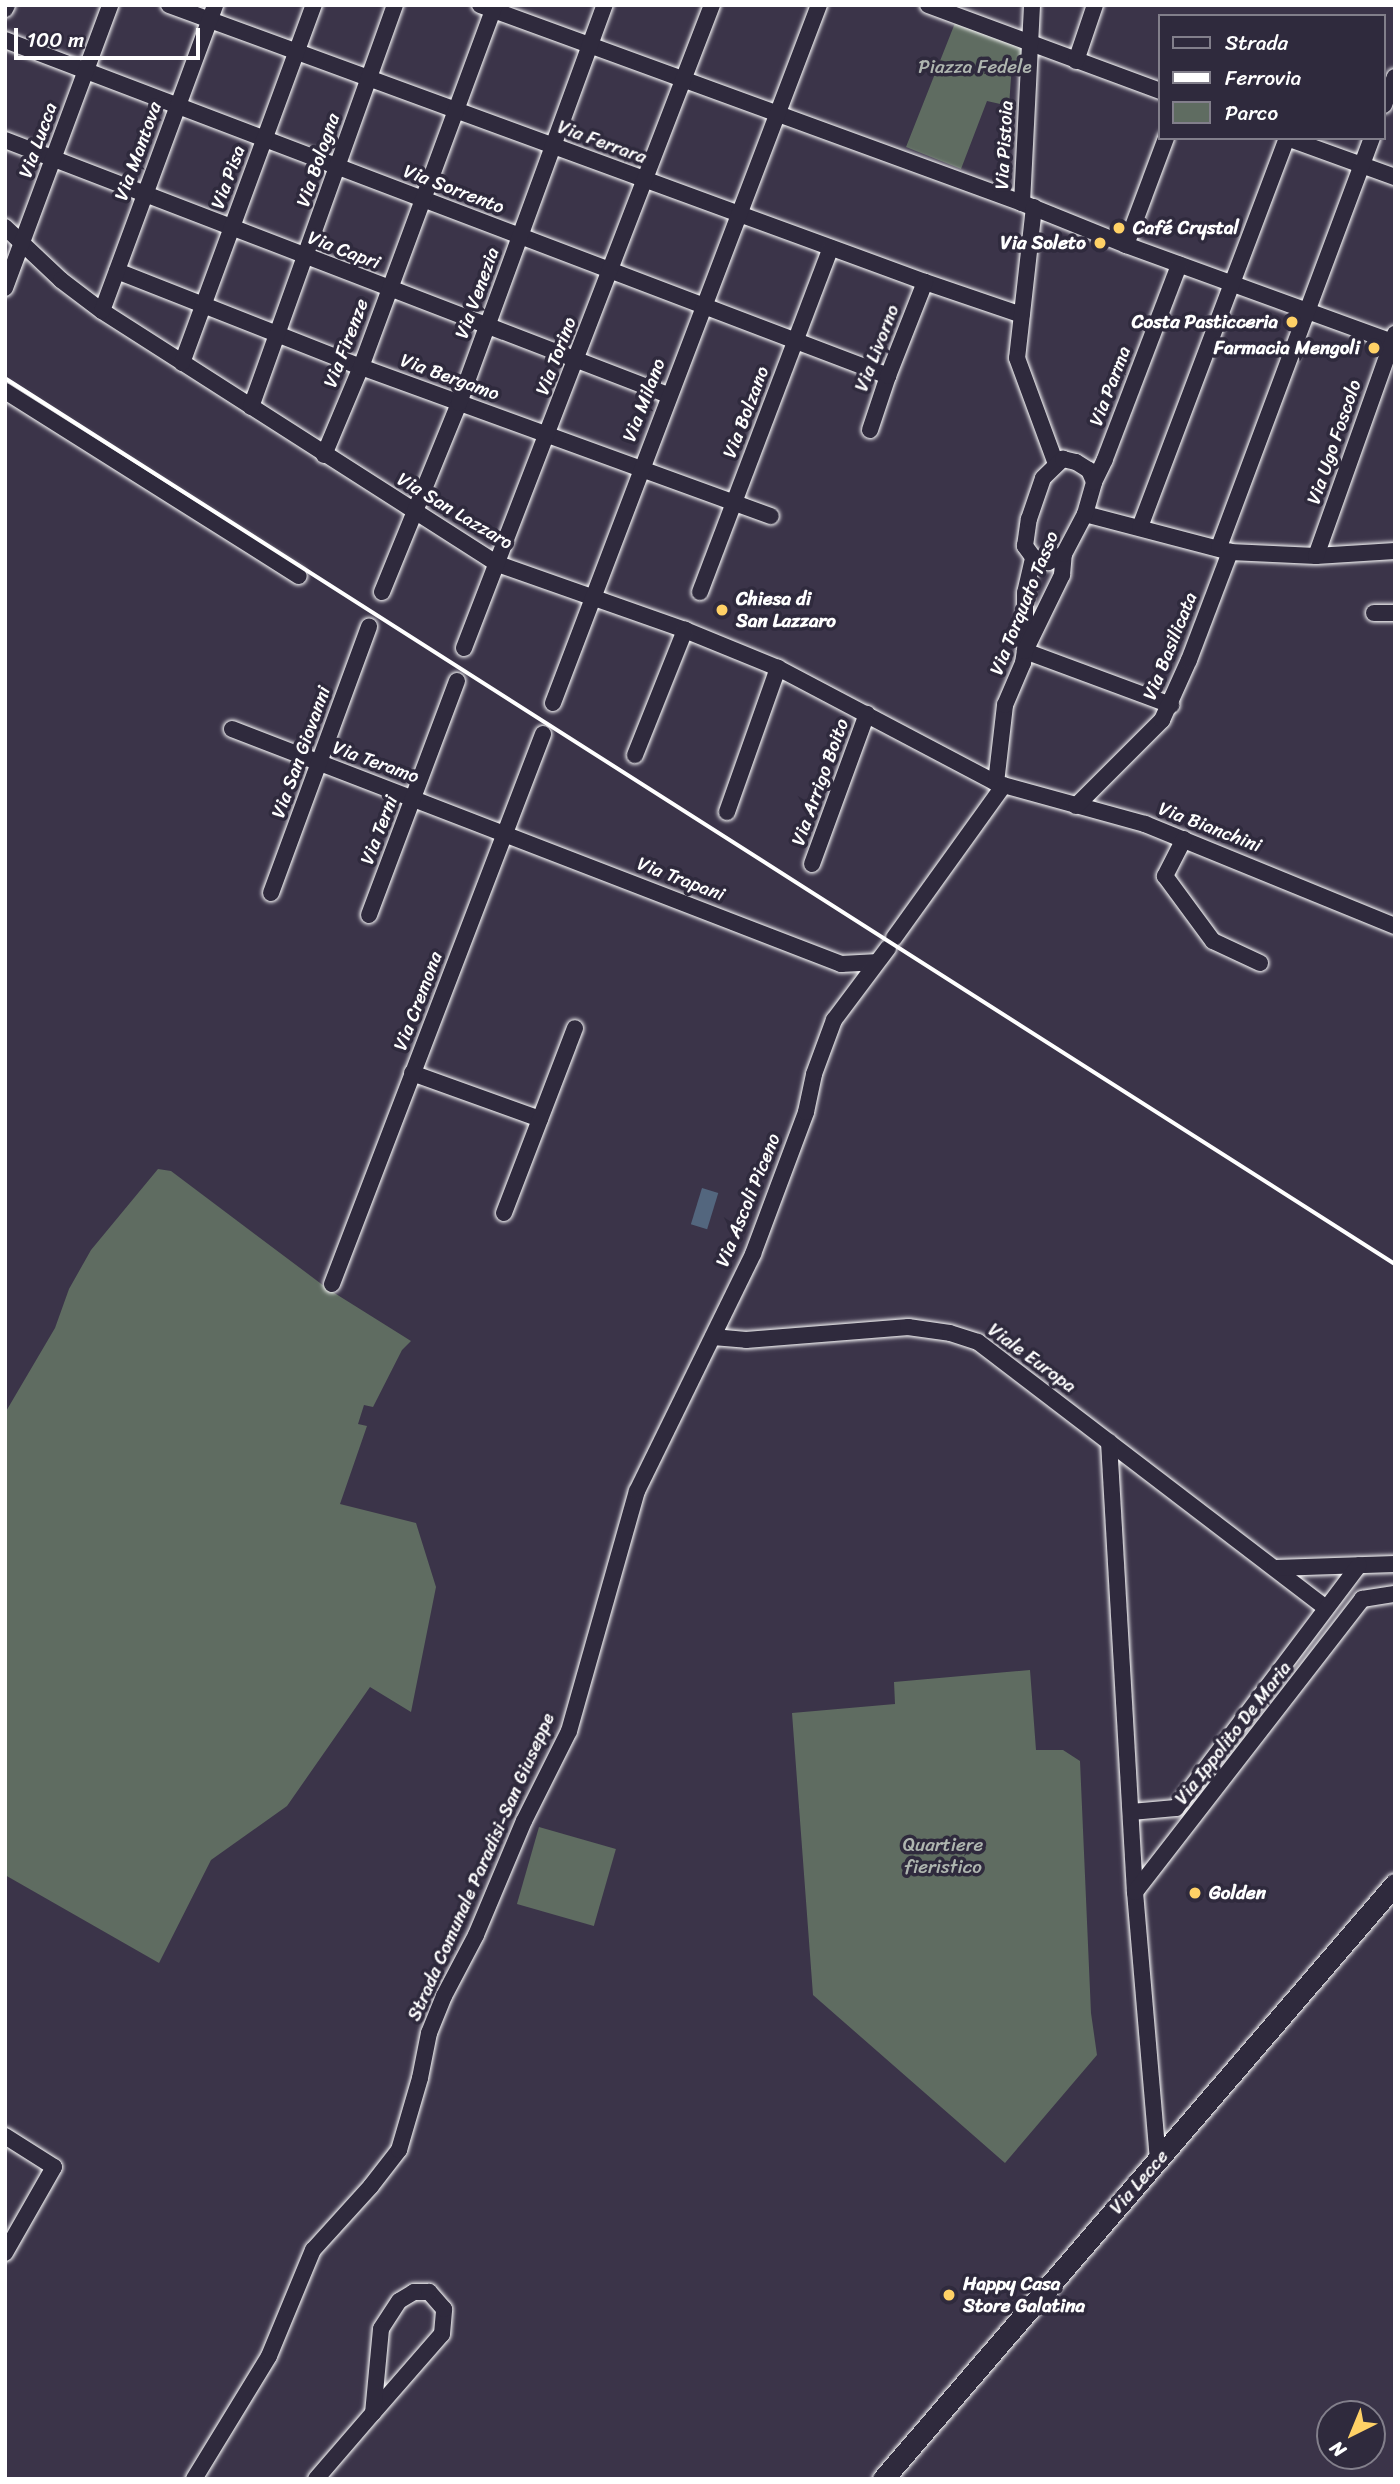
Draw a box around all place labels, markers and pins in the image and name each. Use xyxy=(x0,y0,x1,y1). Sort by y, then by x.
place label: Café Crystal xyxy=(1133,217,1238,239)
marker: Café Crystal xyxy=(1111,220,1127,236)
place label: Via Soleto xyxy=(1001,232,1086,254)
marker: Via Soleto xyxy=(1092,235,1108,251)
place label: Costa Pasticceria xyxy=(1131,311,1278,333)
marker: Costa Pasticceria xyxy=(1284,314,1300,330)
place label: Farmacia Mengoli xyxy=(1214,337,1360,359)
marker: Farmacia Mengoli xyxy=(1366,340,1382,356)
place label: Chiesa di San Lazzaro xyxy=(736,588,836,632)
marker: Chiesa di San Lazzaro xyxy=(714,602,730,618)
place label: Golden xyxy=(1209,1882,1266,1904)
marker: Golden xyxy=(1187,1885,1203,1901)
place label: Happy Casa Store Galatina xyxy=(963,2273,1085,2317)
marker: Happy Casa Store Galatina xyxy=(941,2287,957,2303)

